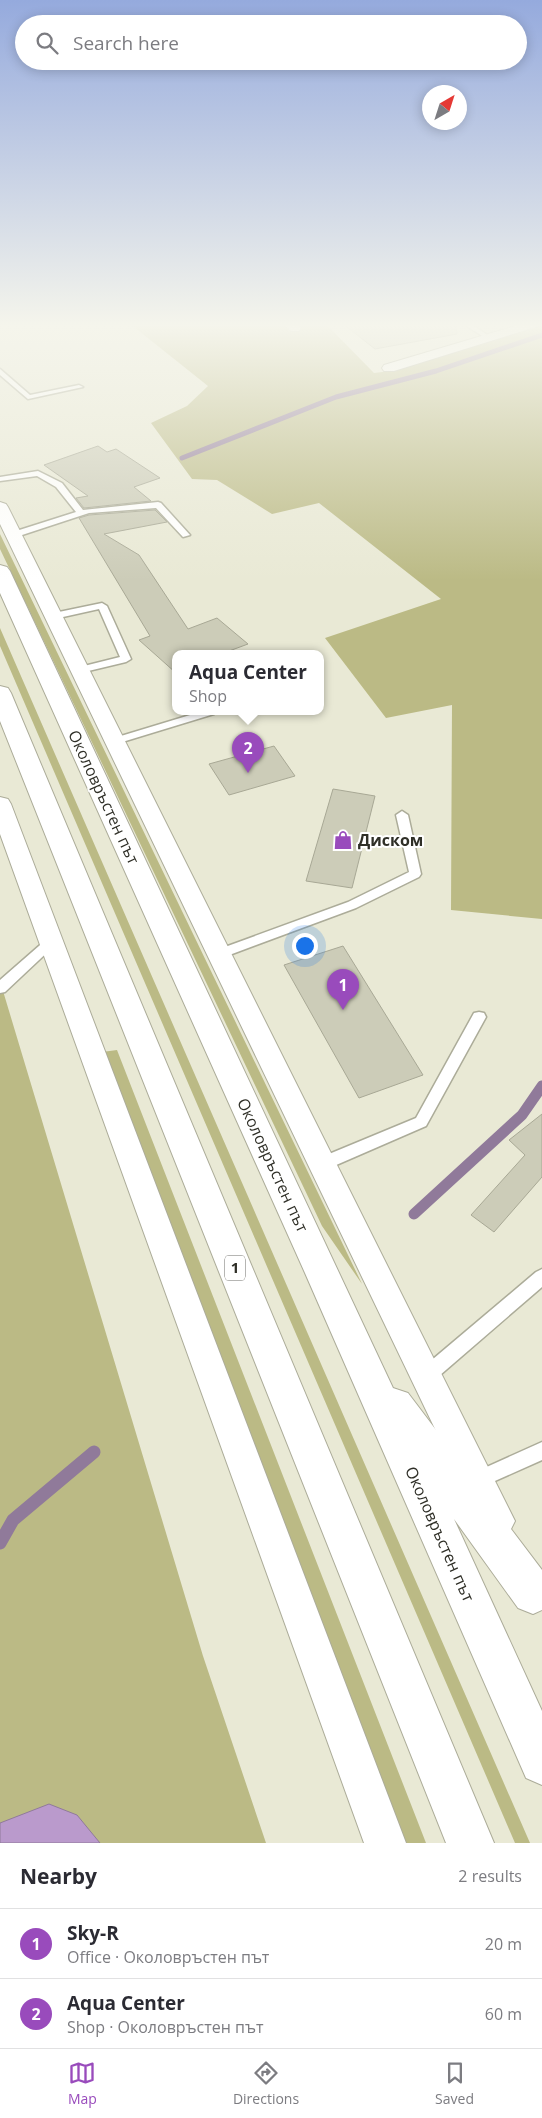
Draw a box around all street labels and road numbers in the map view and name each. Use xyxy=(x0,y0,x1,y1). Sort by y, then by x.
street label: Околовръстен път xyxy=(63,726,145,868)
street label: Околовръстен път xyxy=(232,1094,314,1236)
road number: 1 xyxy=(225,1256,245,1280)
street label: Околовръстен път xyxy=(400,1463,480,1606)

